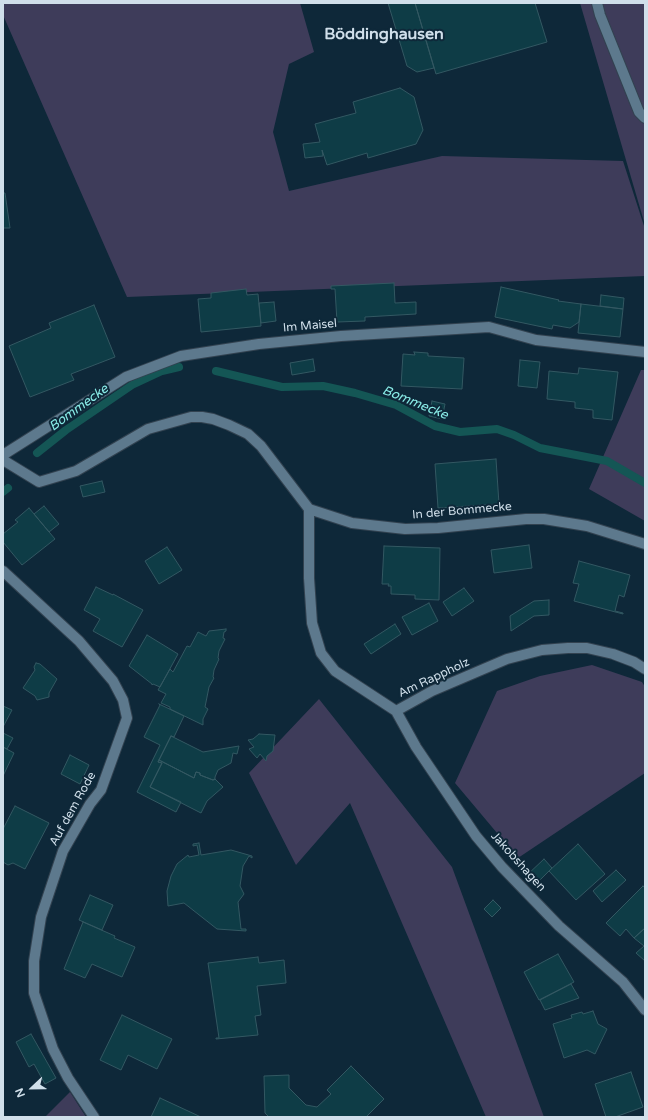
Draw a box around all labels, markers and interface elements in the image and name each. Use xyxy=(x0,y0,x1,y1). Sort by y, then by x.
district label: Böddinghausen xyxy=(324,25,444,45)
street label: Im Maisel xyxy=(282,316,338,336)
water label: Bommecke xyxy=(46,381,112,435)
water label: Bommecke xyxy=(380,383,450,423)
street label: In der Bommecke xyxy=(412,499,512,523)
street label: Am Rappholz xyxy=(396,655,472,701)
street label: Auf dem Rode xyxy=(47,769,99,849)
street label: Jakobshagen xyxy=(488,829,548,895)
north arrow xyxy=(12,1068,52,1108)
text: N xyxy=(13,1086,28,1099)

